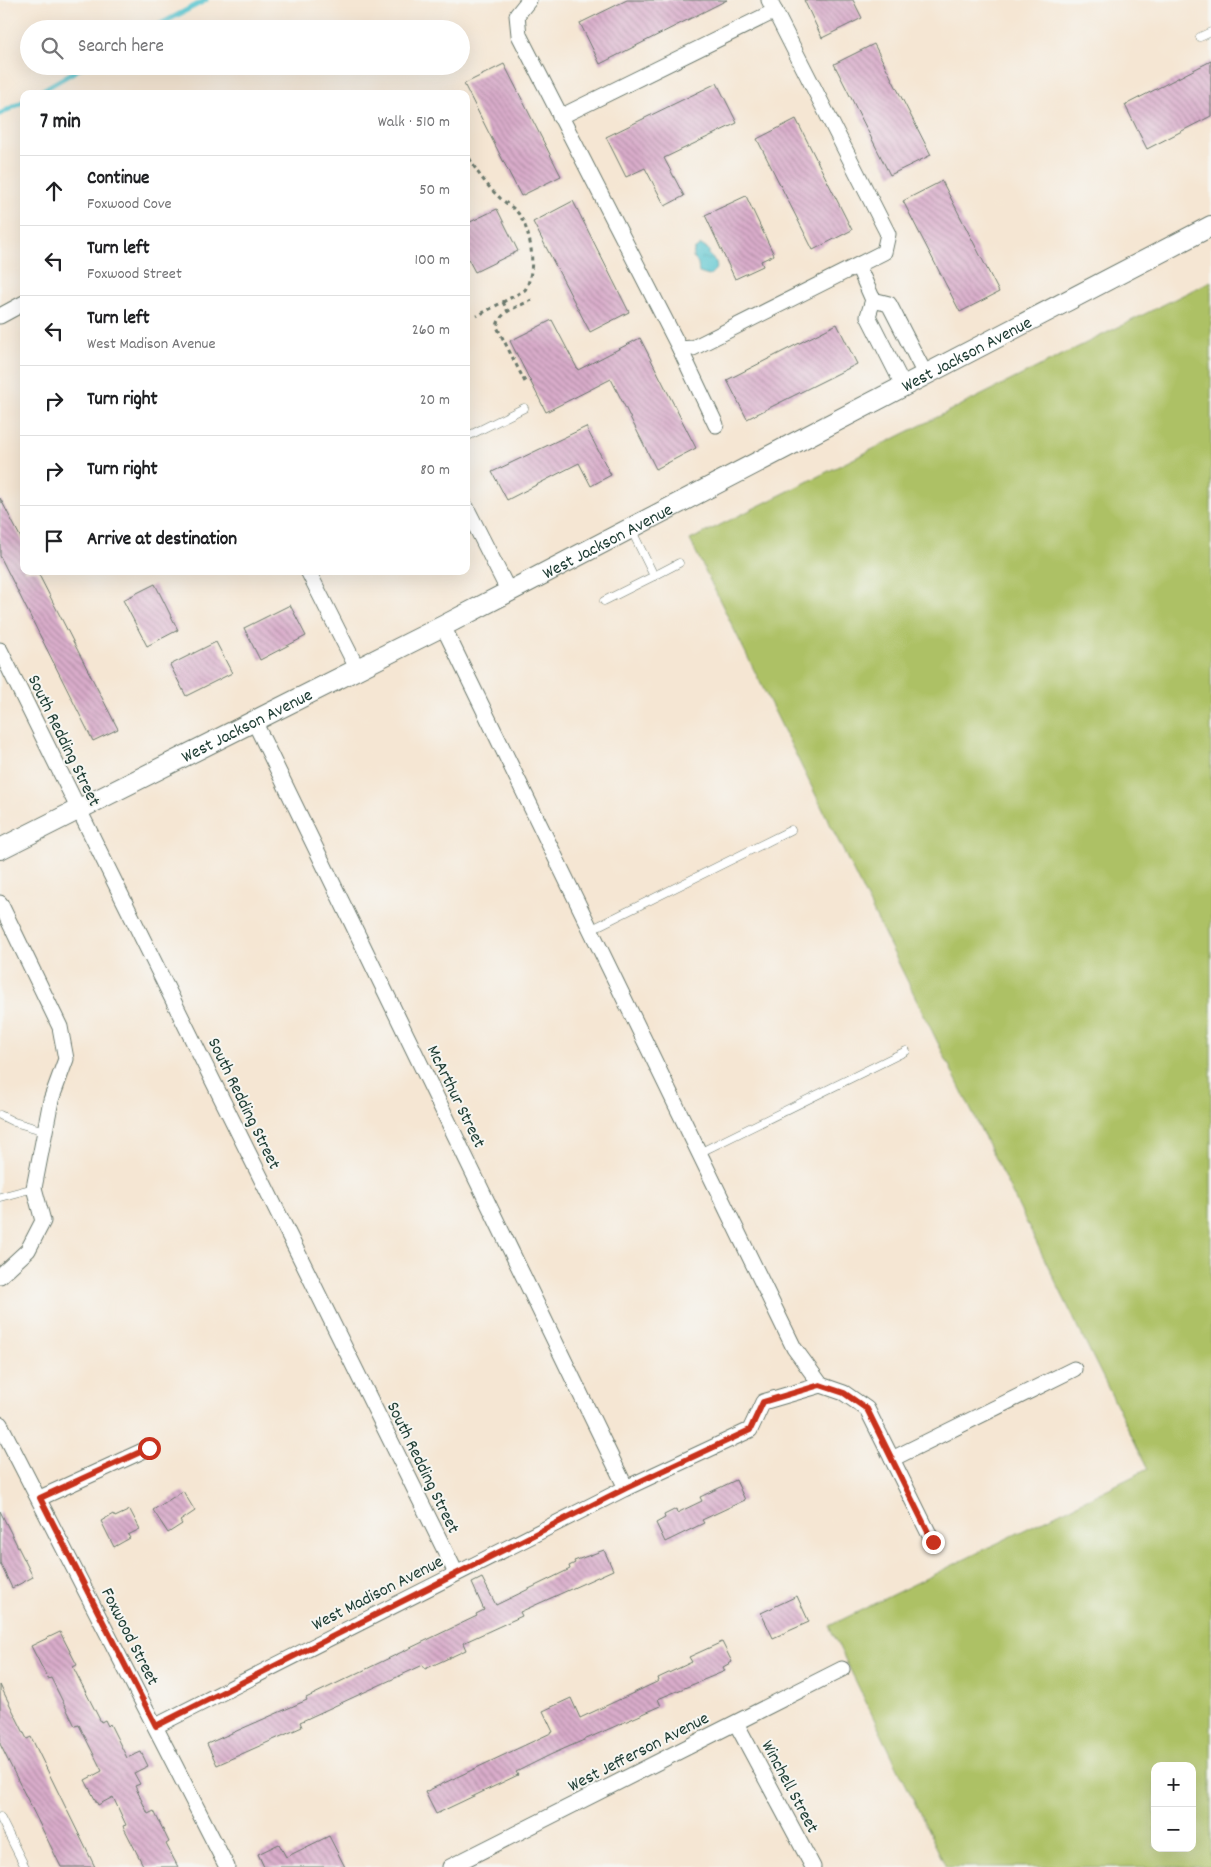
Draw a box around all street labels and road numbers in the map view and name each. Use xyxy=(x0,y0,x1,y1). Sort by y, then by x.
street label: West Jackson Avenue xyxy=(898,311,1037,400)
street label: West Jackson Avenue xyxy=(539,498,678,587)
street label: South Redding Street xyxy=(20,671,106,811)
street label: West Jackson Avenue xyxy=(178,684,317,771)
street label: South Redding Street xyxy=(200,1034,286,1174)
street label: McArthur Street xyxy=(419,1042,491,1153)
street label: South Redding Street xyxy=(379,1398,465,1538)
street label: West Madison Avenue xyxy=(308,1550,448,1638)
street label: Foxwood Street xyxy=(93,1584,164,1691)
street label: West Jefferson Avenue xyxy=(564,1707,714,1800)
street label: Winchell Street xyxy=(754,1736,824,1838)

